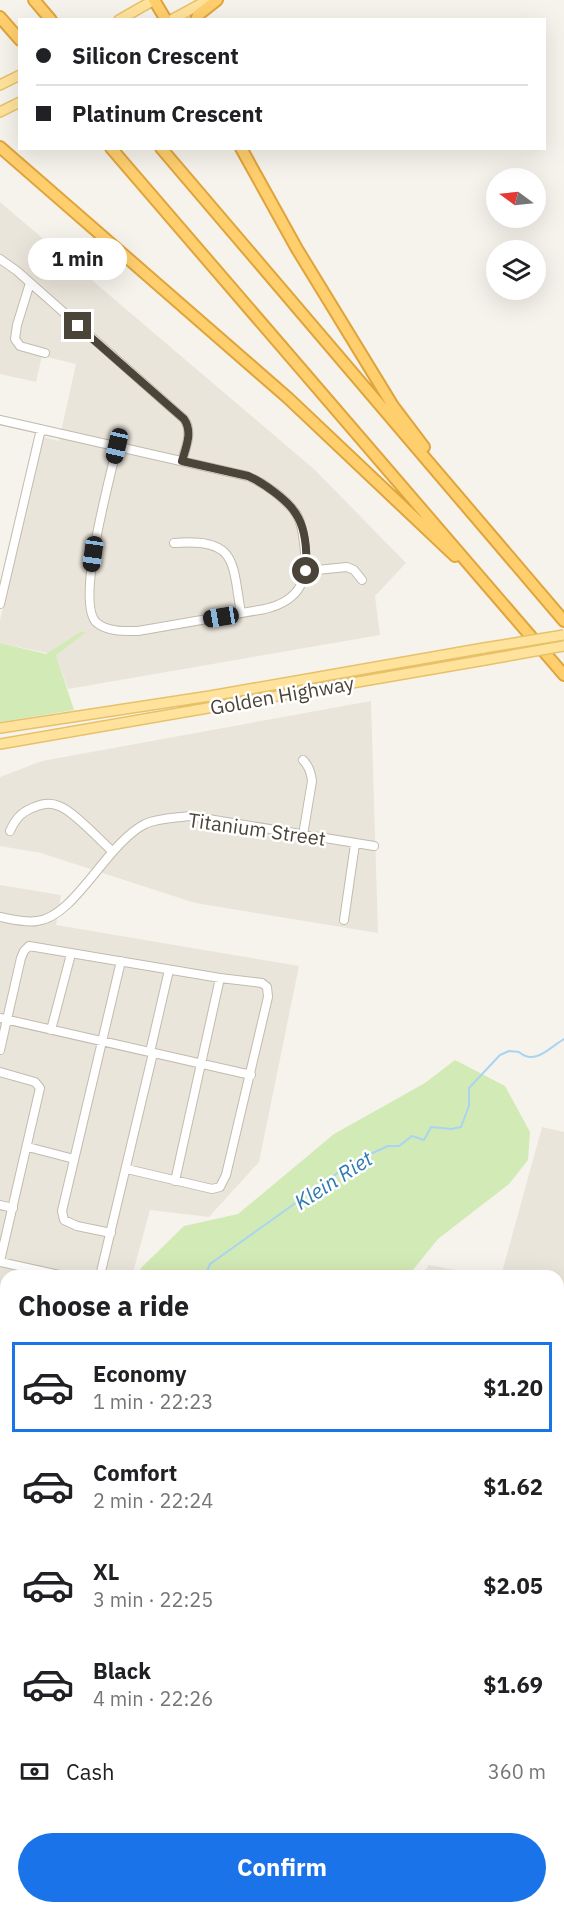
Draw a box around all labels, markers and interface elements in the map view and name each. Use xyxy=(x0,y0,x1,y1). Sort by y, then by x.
text: Silicon Crescent xyxy=(72,41,239,70)
text: Platinum Crescent xyxy=(72,99,263,128)
north arrow xyxy=(486,168,546,228)
map controls xyxy=(486,168,546,300)
callout: 1 min xyxy=(28,239,128,281)
button: layers xyxy=(486,240,546,300)
text: 1 min xyxy=(51,245,104,272)
route end xyxy=(64,312,91,339)
car xyxy=(104,426,130,466)
car xyxy=(82,535,104,573)
route start xyxy=(292,557,319,584)
car xyxy=(202,605,240,629)
street label: Golden Highway xyxy=(208,669,356,721)
street label: Titanium Street xyxy=(186,806,328,852)
water label: Klein Riet xyxy=(289,1144,378,1216)
text: Choose a ride xyxy=(18,1288,189,1323)
text: Economy xyxy=(93,1359,187,1388)
icon: car xyxy=(21,1360,75,1414)
text: $1.20 xyxy=(483,1373,543,1402)
text: 1 min · 22:23 xyxy=(93,1388,213,1415)
text: Comfort xyxy=(93,1458,177,1487)
icon: car xyxy=(21,1459,75,1513)
text: $1.62 xyxy=(483,1472,543,1501)
text: 2 min · 22:24 xyxy=(93,1487,213,1514)
text: XL xyxy=(93,1557,119,1586)
icon: car xyxy=(21,1558,75,1612)
text: $2.05 xyxy=(483,1571,543,1600)
text: 3 min · 22:25 xyxy=(93,1586,213,1613)
text: Black xyxy=(93,1656,151,1685)
icon: car xyxy=(21,1657,75,1711)
text: $1.69 xyxy=(483,1670,543,1699)
text: 4 min · 22:26 xyxy=(93,1685,213,1712)
icon: cash xyxy=(18,1755,51,1788)
text: Cash xyxy=(66,1757,115,1786)
text: 360 m xyxy=(488,1758,546,1785)
button: Confirm xyxy=(18,1833,546,1902)

